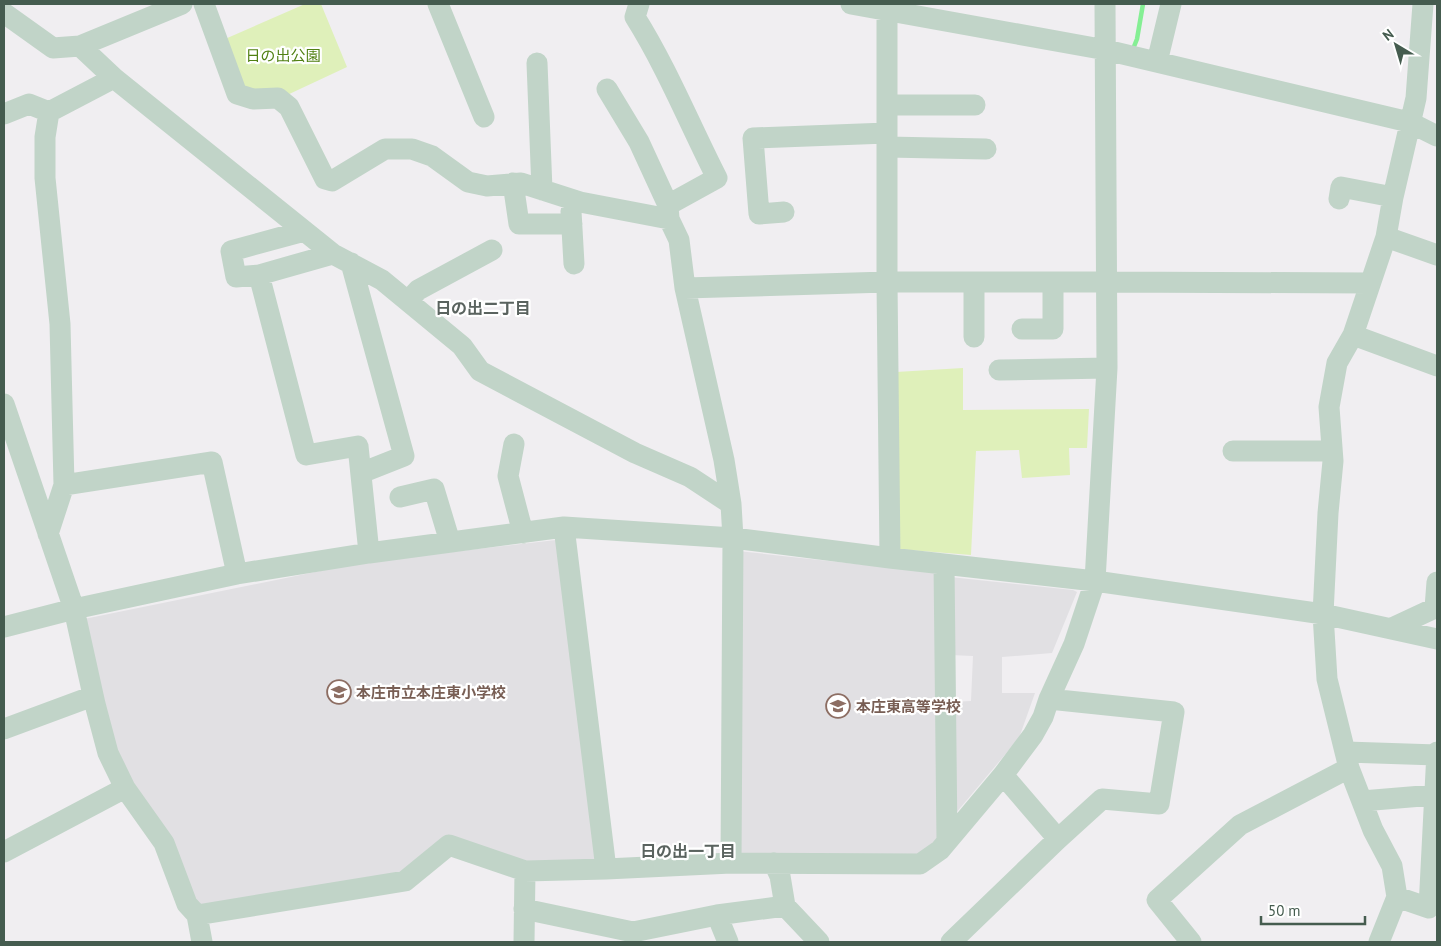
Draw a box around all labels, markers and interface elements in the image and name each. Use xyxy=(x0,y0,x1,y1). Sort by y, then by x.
north arrow xyxy=(1371,20,1421,70)
text: N xyxy=(1379,25,1397,45)
park label: 日の出公園 xyxy=(245,46,321,65)
district label: 日の出二丁目 xyxy=(435,298,531,318)
school or university icon: 本庄市立本庄東小学校 xyxy=(326,679,352,705)
place label: 本庄市立本庄東小学校 xyxy=(356,683,506,702)
school or university icon: 本庄東高等学校 xyxy=(825,693,851,719)
place label: 本庄東高等学校 xyxy=(856,697,961,716)
district label: 日の出一丁目 xyxy=(640,841,736,861)
scale bar xyxy=(1261,894,1365,926)
text: 50 m xyxy=(1268,901,1301,920)

